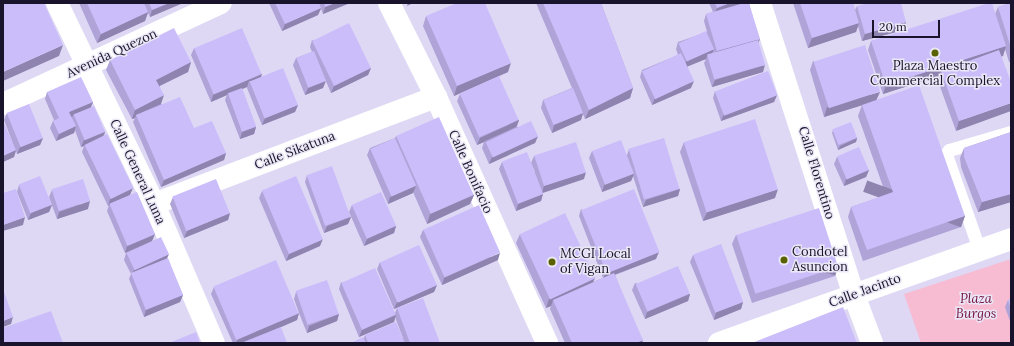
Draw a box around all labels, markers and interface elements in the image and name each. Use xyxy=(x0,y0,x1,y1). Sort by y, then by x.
scale bar xyxy=(874,12,942,38)
text: 20 m xyxy=(879,19,907,34)
street label: Avenida Quezon xyxy=(64,26,160,82)
marker: Plaza Maestro Commercial Complex xyxy=(930,48,940,58)
place label: Plaza Maestro Commercial Complex xyxy=(870,59,1000,90)
street label: Calle General Luna xyxy=(106,117,168,227)
street label: Calle Florentino xyxy=(794,125,838,221)
street label: Calle Sikatuna xyxy=(252,128,338,174)
street label: Calle Bonifacio xyxy=(445,128,495,216)
place label: Condotel Asuncion xyxy=(792,245,848,276)
place label: MCGI Local of Vigan xyxy=(560,247,631,278)
marker: Condotel Asuncion xyxy=(779,255,789,265)
marker: MCGI Local of Vigan xyxy=(547,257,557,267)
street label: Calle Jacinto xyxy=(827,271,903,311)
park label: Plaza Burgos xyxy=(956,292,996,323)

